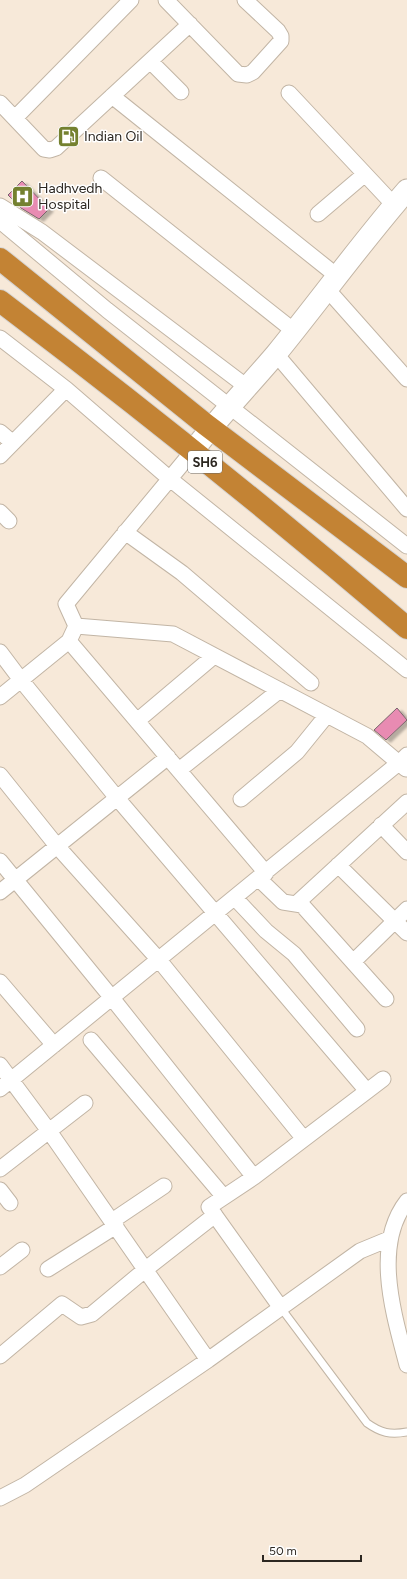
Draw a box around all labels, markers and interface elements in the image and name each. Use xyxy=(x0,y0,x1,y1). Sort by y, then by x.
fuel station icon: Indian Oil xyxy=(56,123,82,149)
place label: Indian Oil xyxy=(84,128,143,145)
place label: Hadhvedh Hospital xyxy=(38,180,103,213)
hospital icon: Hadhvedh Hospital xyxy=(10,183,36,209)
road number: SH6 xyxy=(188,451,222,473)
scale bar xyxy=(263,1537,361,1563)
text: 50 m xyxy=(269,1544,297,1558)

